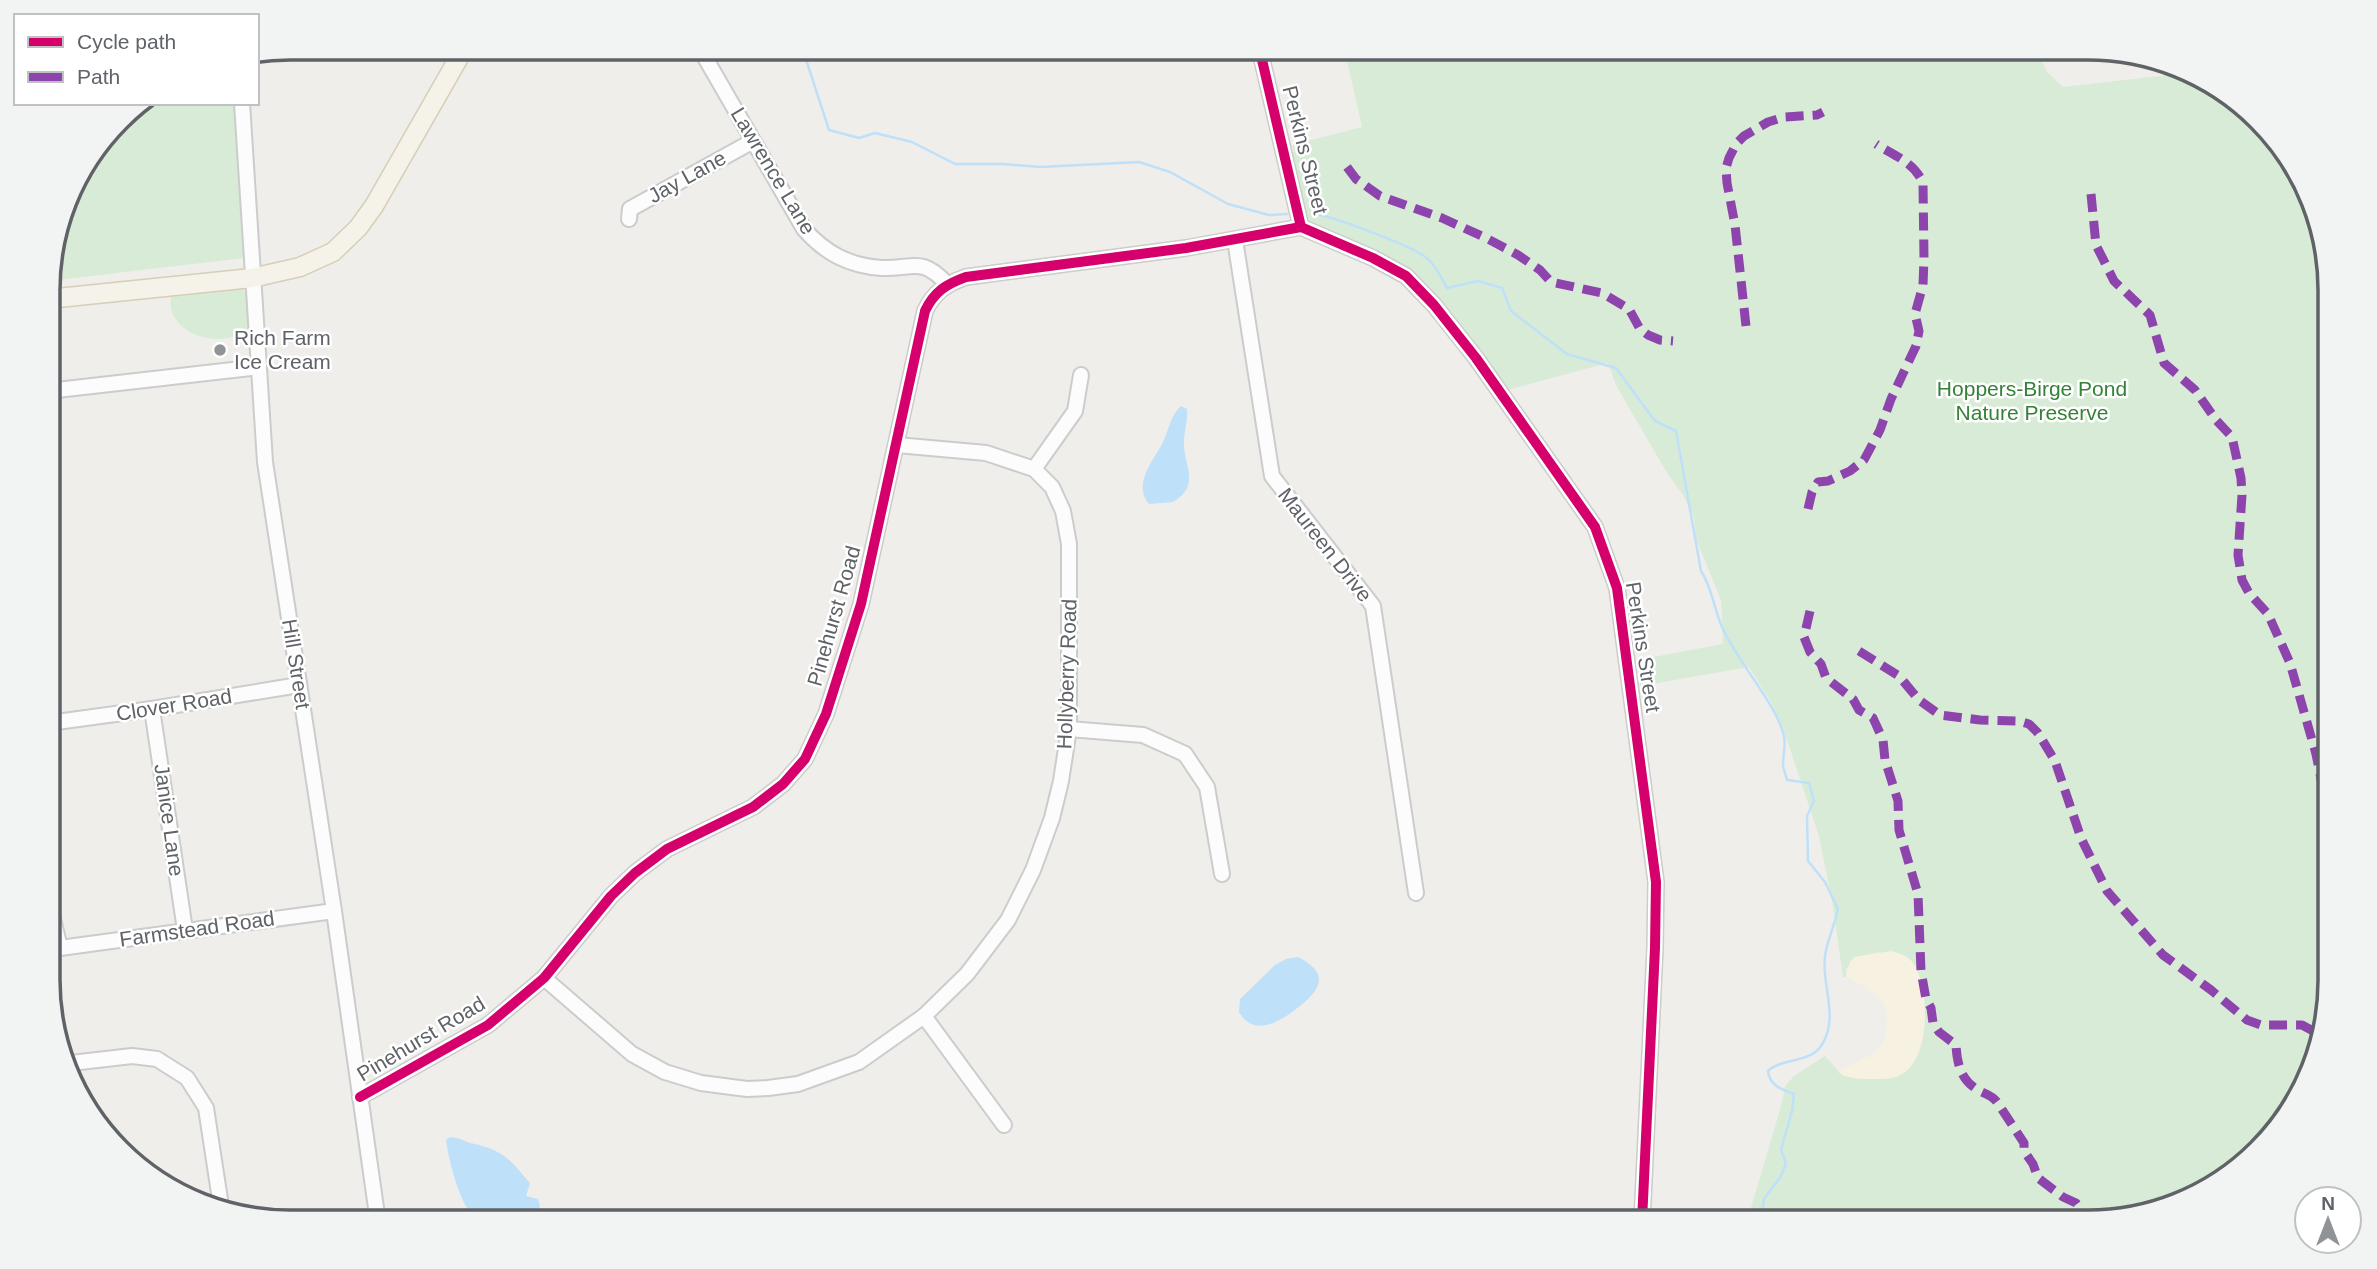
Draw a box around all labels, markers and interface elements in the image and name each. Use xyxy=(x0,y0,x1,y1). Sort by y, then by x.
legend xyxy=(14,14,259,105)
text: Cycle path xyxy=(77,30,176,53)
text: Path xyxy=(77,65,120,88)
street label: Perkins Street xyxy=(1278,83,1333,217)
street label: Lawrence Lane xyxy=(727,103,820,238)
street label: Jay Lane xyxy=(644,146,730,207)
place label: Rich Farm Ice Cream xyxy=(234,326,331,373)
marker: Rich Farm Ice Cream xyxy=(212,342,228,358)
park label: Hoppers-Birge Pond Nature Preserve xyxy=(1937,377,2127,424)
street label: Maureen Drive xyxy=(1274,483,1377,606)
street label: Pinehurst Road xyxy=(803,543,865,689)
street label: Perkins Street xyxy=(1622,580,1665,714)
street label: Hollyberry Road xyxy=(1052,598,1081,750)
street label: Hill Street xyxy=(278,617,315,711)
street label: Clover Road xyxy=(114,684,233,725)
street label: Janice Lane xyxy=(150,762,189,878)
street label: Farmstead Road xyxy=(118,906,276,951)
street label: Pinehurst Road xyxy=(353,991,489,1086)
north arrow xyxy=(2293,1185,2363,1255)
text: N xyxy=(2321,1193,2335,1214)

